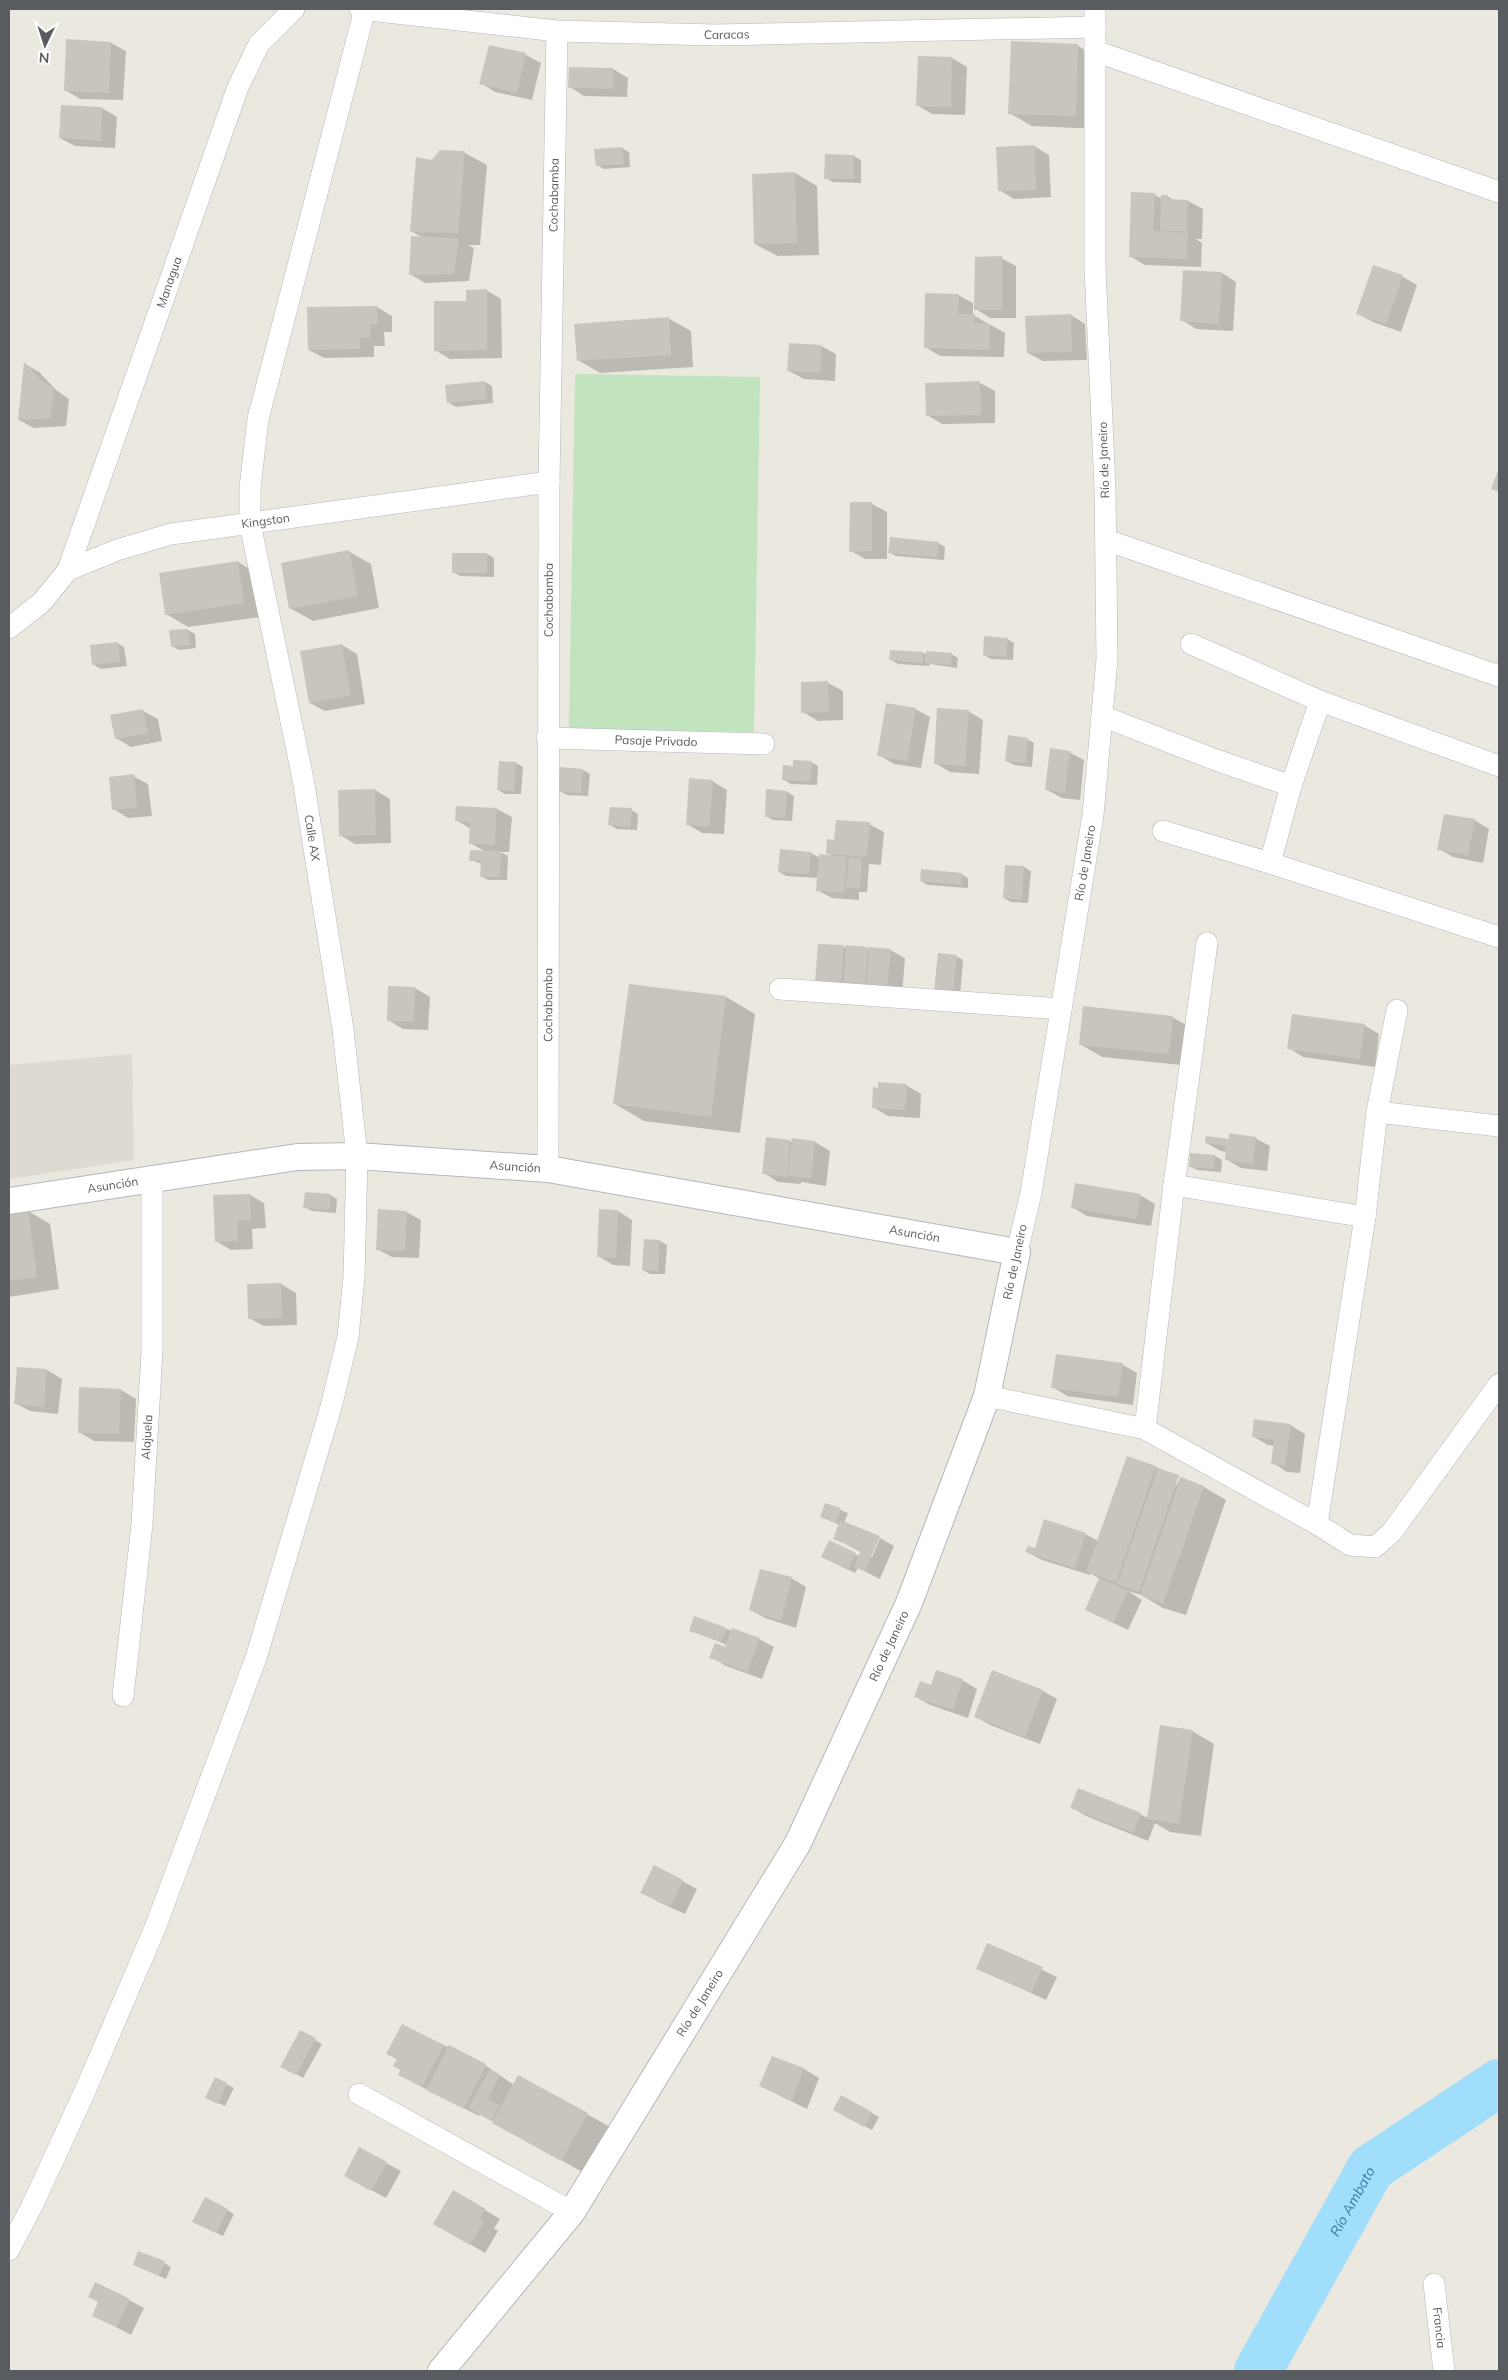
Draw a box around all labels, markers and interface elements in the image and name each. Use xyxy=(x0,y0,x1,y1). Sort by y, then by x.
north arrow xyxy=(20,20,70,70)
street label: Caracas xyxy=(704,26,750,42)
text: N xyxy=(38,49,50,67)
street label: Cochabamba xyxy=(545,158,562,232)
street label: Managua xyxy=(153,255,185,310)
street label: Río de Janeiro xyxy=(1095,421,1112,499)
street label: Kingston xyxy=(240,510,291,531)
street label: Cochabamba xyxy=(541,563,556,637)
street label: Pasaje Privado xyxy=(614,732,698,749)
street label: Calle AX xyxy=(301,814,324,862)
street label: Río de Janeiro xyxy=(1071,824,1098,902)
street label: Cochabamba xyxy=(540,968,555,1042)
street label: Asunción xyxy=(489,1157,541,1176)
street label: Asunción xyxy=(86,1173,139,1196)
street label: Asunción xyxy=(888,1222,941,1245)
street label: Río de Janeiro xyxy=(999,1223,1030,1301)
street label: Alajuela xyxy=(138,1414,155,1460)
street label: Río de Janeiro xyxy=(866,1608,912,1684)
street label: Río de Janeiro xyxy=(673,1966,726,2039)
water label: Río Ambato xyxy=(1326,2163,1379,2239)
street label: Francia xyxy=(1430,2306,1449,2349)

